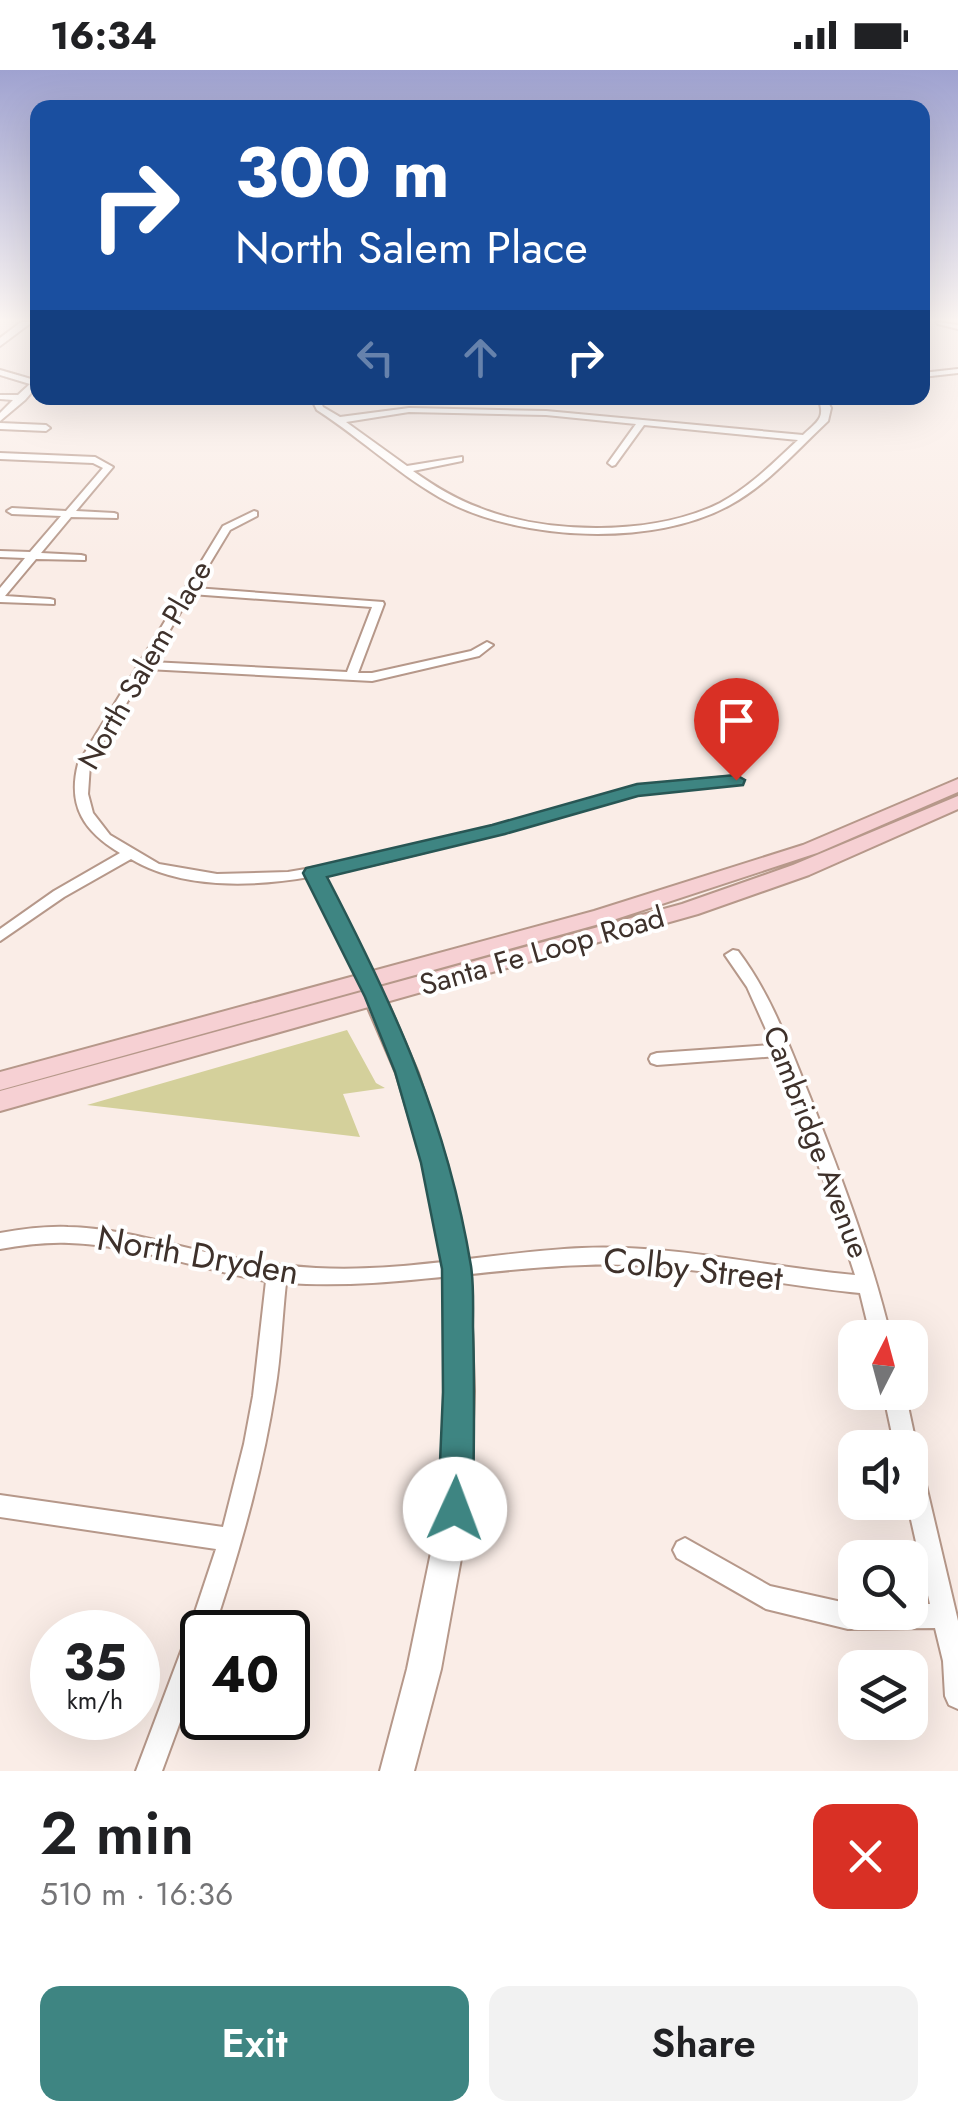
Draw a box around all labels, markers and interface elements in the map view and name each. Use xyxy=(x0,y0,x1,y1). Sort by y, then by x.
text: 16:34 xyxy=(50,8,157,63)
text: 300 m xyxy=(235,122,450,223)
icon: right xyxy=(70,140,200,270)
text: North Salem Place xyxy=(235,215,588,280)
icon: left xyxy=(348,330,403,385)
icon: ahead xyxy=(453,330,508,385)
icon: right xyxy=(558,330,613,385)
street label: North Salem Place xyxy=(67,552,222,777)
pin xyxy=(694,678,779,781)
icon: arrive xyxy=(709,693,764,748)
street label: Santa Fe Loop Road xyxy=(414,895,669,1006)
street label: Cambridge Avenue xyxy=(752,1019,881,1264)
street label: North Dryden xyxy=(93,1213,303,1297)
street label: Colby Street xyxy=(601,1235,786,1303)
north arrow xyxy=(838,1320,928,1410)
map controls xyxy=(838,1320,928,1740)
button: sound xyxy=(838,1430,928,1520)
position arrow xyxy=(403,1457,507,1561)
button: search xyxy=(838,1540,928,1630)
speed limit sign: 40 xyxy=(180,1610,310,1740)
text: 35 xyxy=(63,1626,127,1699)
button: layers xyxy=(838,1650,928,1740)
text: km/h xyxy=(67,1682,123,1718)
text: 2 min xyxy=(40,1790,194,1877)
button: close xyxy=(813,1804,918,1909)
text: 510 m · 16:36 xyxy=(40,1871,233,1917)
button: Exit xyxy=(40,1986,469,2101)
button: Share xyxy=(489,1986,918,2101)

